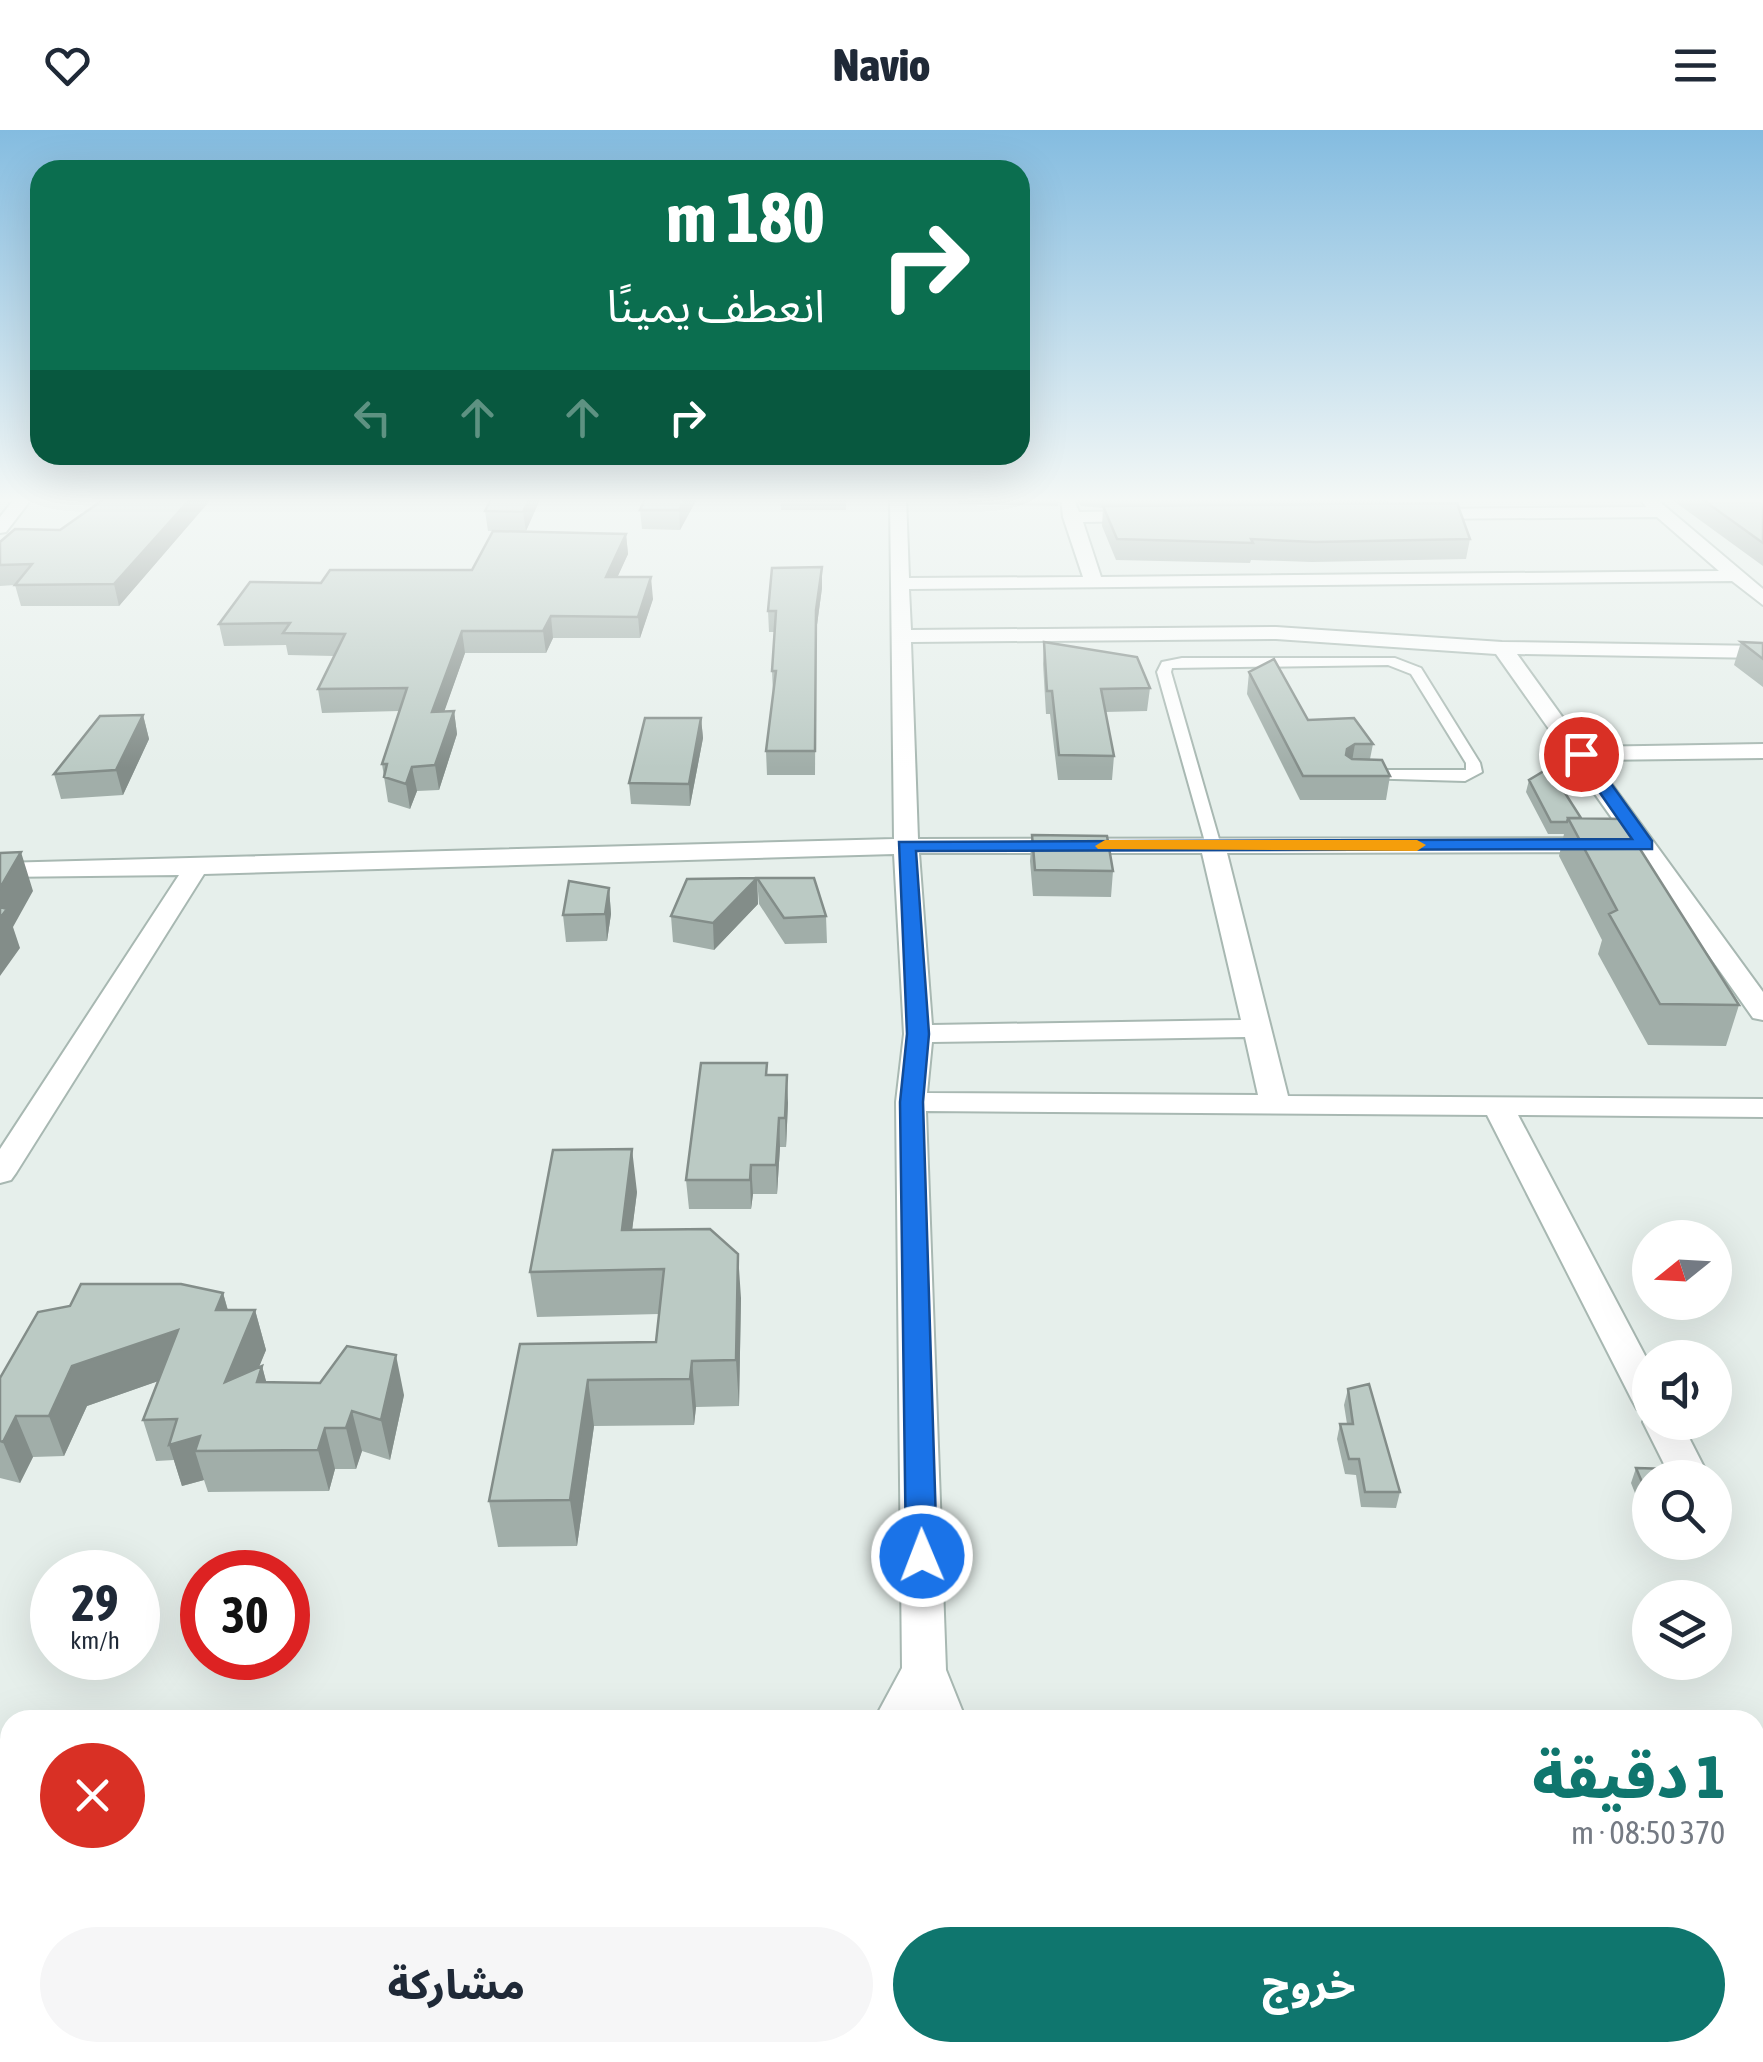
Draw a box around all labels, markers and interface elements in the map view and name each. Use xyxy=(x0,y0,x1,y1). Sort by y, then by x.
icon: heart xyxy=(40,38,95,93)
icon: menu xyxy=(1668,38,1723,93)
text: Navio xyxy=(833,39,930,91)
text: 180 m xyxy=(666,177,825,257)
icon: right xyxy=(860,200,990,330)
text: انعطف يمينًا xyxy=(606,280,825,332)
icon: left xyxy=(345,390,400,445)
icon: ahead xyxy=(450,390,505,445)
icon: ahead xyxy=(555,390,610,445)
icon: right xyxy=(660,390,715,445)
pin xyxy=(1539,712,1624,797)
icon: arrive xyxy=(1554,727,1609,782)
north arrow xyxy=(1632,1220,1732,1320)
map controls xyxy=(1632,1220,1732,1680)
button: sound xyxy=(1632,1340,1732,1440)
button: search xyxy=(1632,1460,1732,1560)
position arrow xyxy=(870,1504,974,1608)
speed limit sign: 30 xyxy=(180,1550,310,1680)
text: 29 xyxy=(71,1574,118,1632)
button: layers xyxy=(1632,1580,1732,1680)
text: km/h xyxy=(70,1626,120,1654)
text: 1 دقيقة xyxy=(1532,1742,1725,1811)
button: close xyxy=(40,1743,145,1848)
text: 370 m · 08:50 xyxy=(1571,1814,1725,1851)
button: مشاركة xyxy=(40,1927,873,2042)
button: خروج xyxy=(893,1927,1725,2042)

